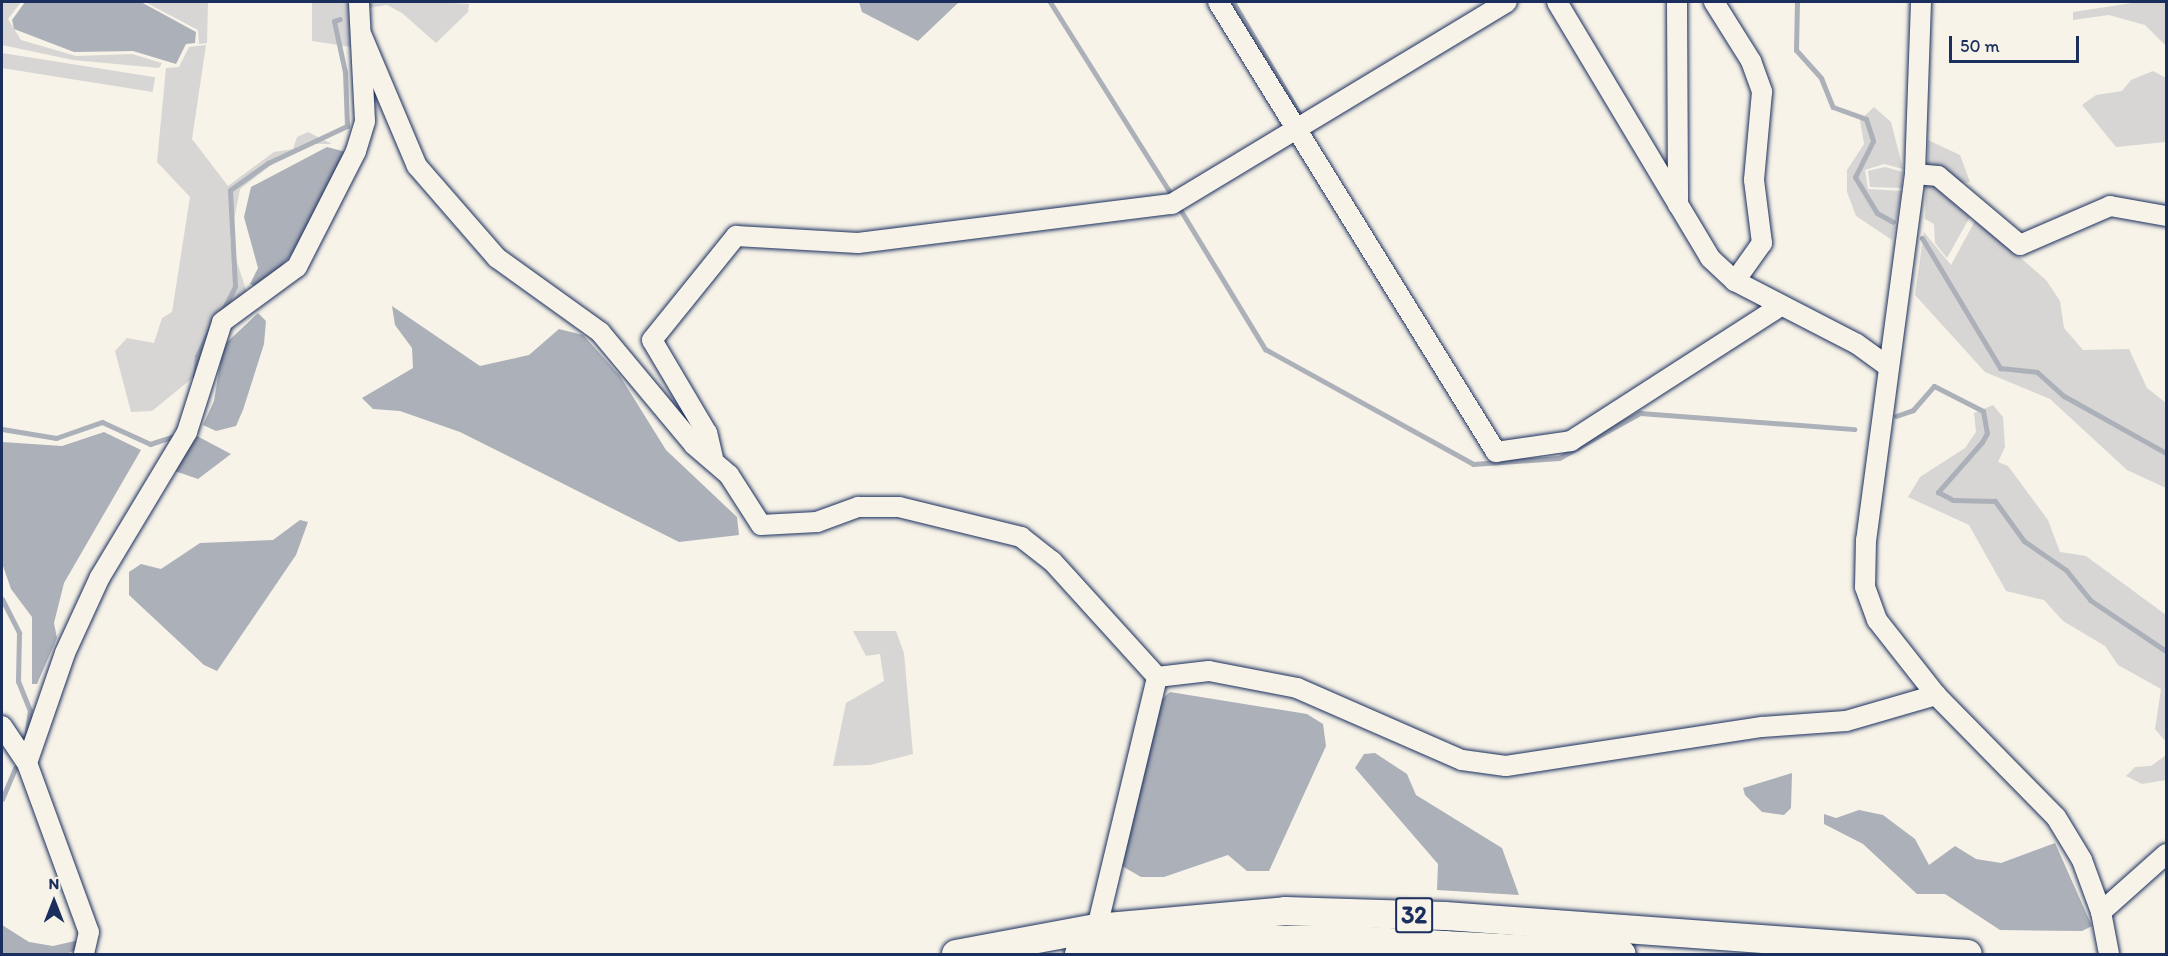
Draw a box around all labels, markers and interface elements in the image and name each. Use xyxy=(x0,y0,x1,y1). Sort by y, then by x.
scale bar xyxy=(1952,24,2082,62)
text: 50 m xyxy=(1960,35,2000,57)
north arrow xyxy=(24,872,84,932)
text: N xyxy=(49,874,59,893)
road number: 32 xyxy=(1394,894,1434,936)

